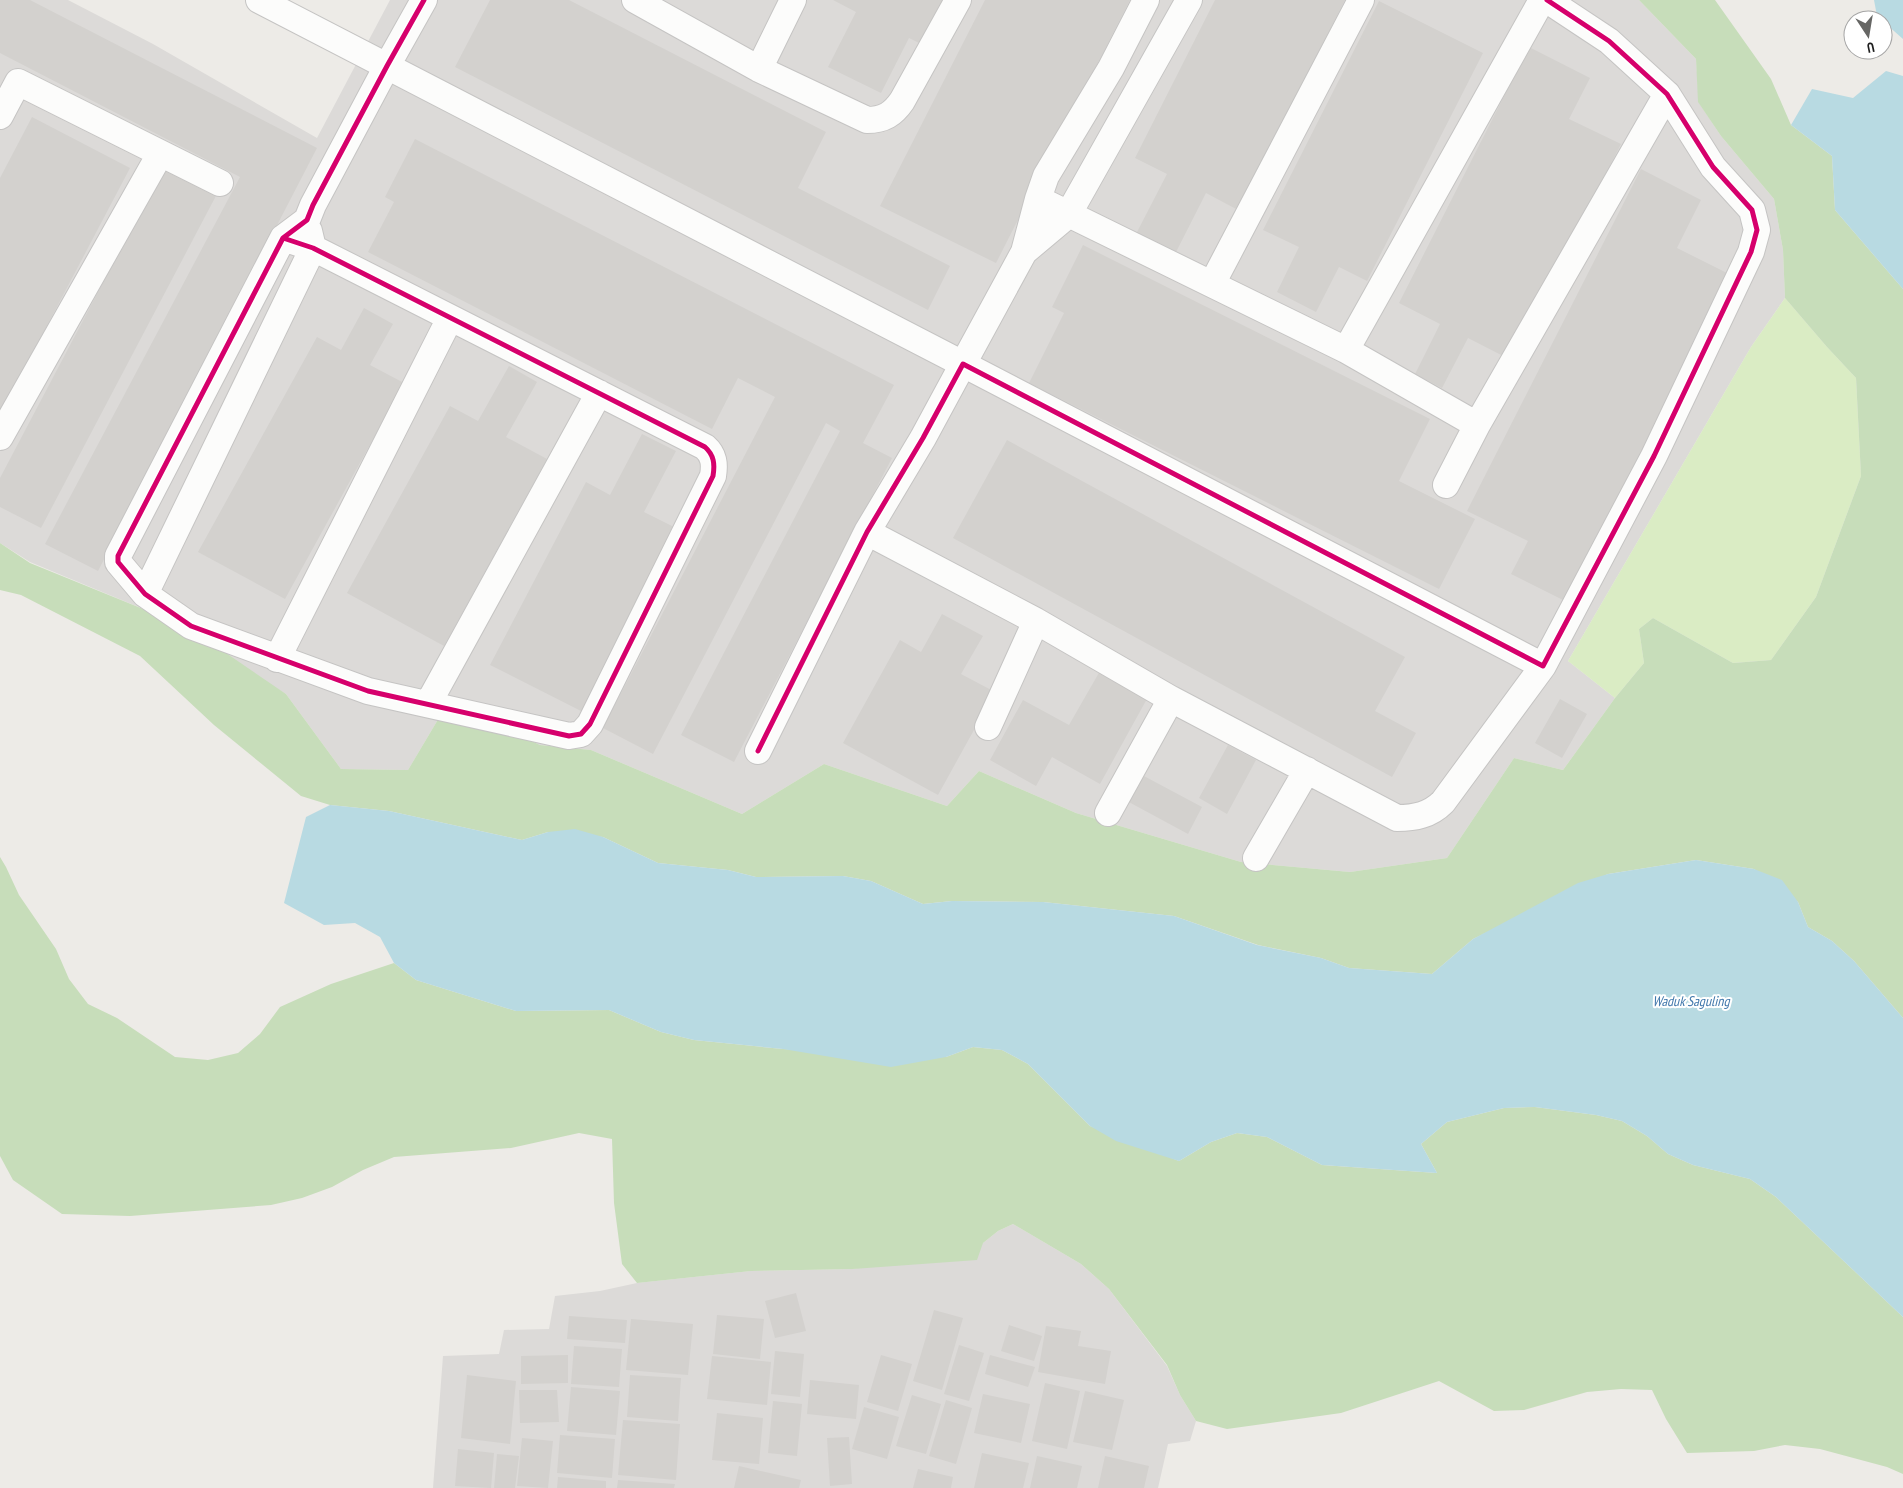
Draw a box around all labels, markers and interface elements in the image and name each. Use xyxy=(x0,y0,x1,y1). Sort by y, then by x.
north arrow xyxy=(1843,10,1893,60)
text: U xyxy=(1865,38,1876,57)
water label: Waduk Saguling xyxy=(1653,992,1730,1010)

